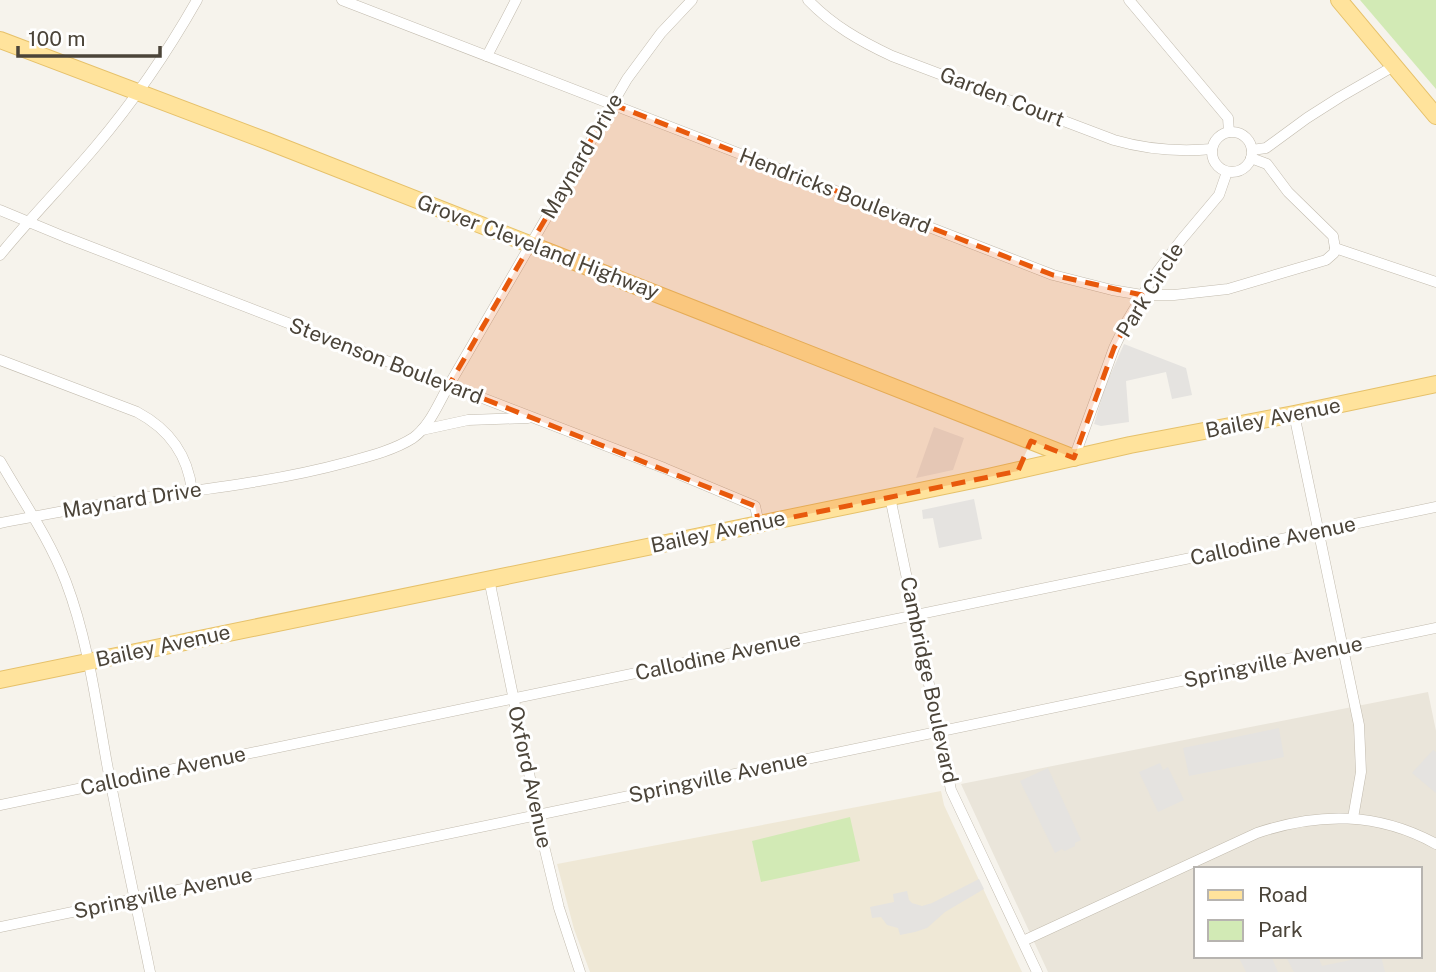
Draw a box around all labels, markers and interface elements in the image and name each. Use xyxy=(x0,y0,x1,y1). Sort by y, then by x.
scale bar xyxy=(18,14,159,58)
text: 100 m xyxy=(28,26,85,51)
street label: Garden Court xyxy=(936,61,1068,132)
street label: Maynard Drive xyxy=(536,89,628,223)
street label: Hendricks Boulevard xyxy=(736,143,934,239)
street label: Grover Cleveland Highway xyxy=(414,189,663,304)
street label: Park Circle xyxy=(1111,238,1188,342)
street label: Stevenson Boulevard xyxy=(286,312,487,409)
street label: Bailey Avenue xyxy=(1203,392,1343,443)
street label: Maynard Drive xyxy=(61,476,203,523)
street label: Bailey Avenue xyxy=(648,505,788,558)
street label: Callodine Avenue xyxy=(1188,511,1358,570)
street label: Cambridge Boulevard xyxy=(895,574,964,785)
street label: Bailey Avenue xyxy=(93,619,233,672)
street label: Callodine Avenue xyxy=(633,626,803,685)
street label: Springville Avenue xyxy=(1181,630,1365,693)
street label: Oxford Avenue xyxy=(503,703,558,850)
street label: Callodine Avenue xyxy=(78,741,248,800)
street label: Springville Avenue xyxy=(626,745,810,808)
street label: Springville Avenue xyxy=(71,861,255,924)
legend xyxy=(1194,867,1422,958)
text: Road xyxy=(1258,882,1308,907)
text: Park xyxy=(1258,917,1303,942)

